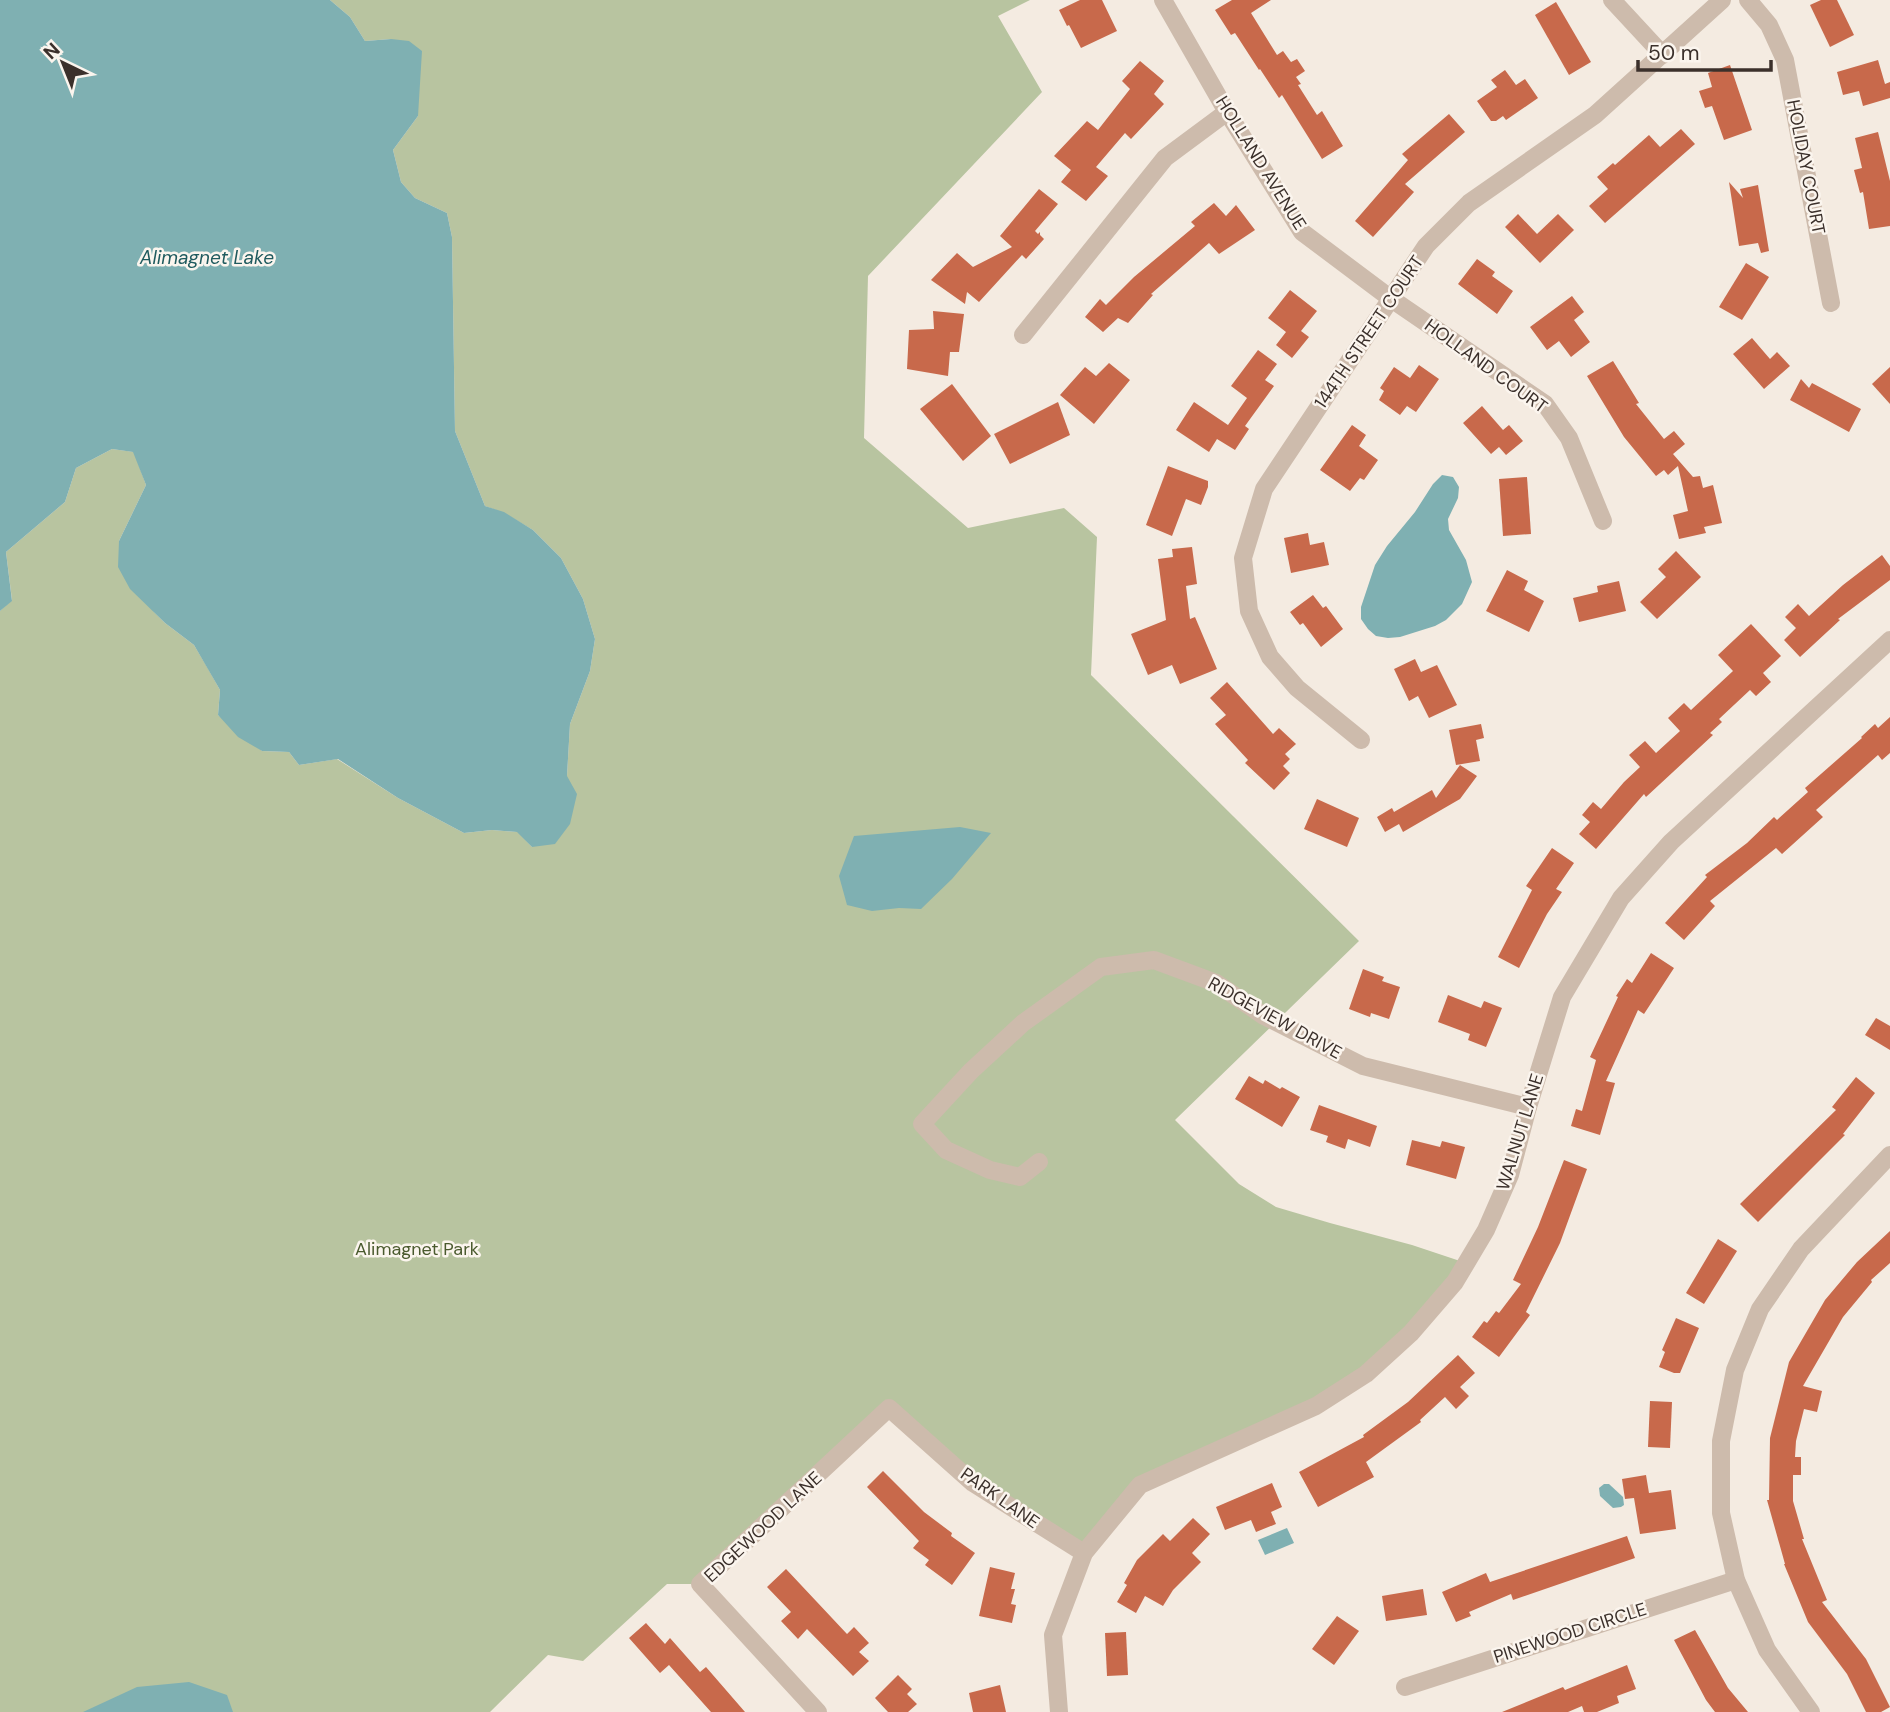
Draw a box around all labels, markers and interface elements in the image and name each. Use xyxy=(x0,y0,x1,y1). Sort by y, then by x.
north arrow xyxy=(28,28,98,98)
scale bar xyxy=(1638,28,1771,72)
text: N xyxy=(38,37,65,65)
text: 50 m xyxy=(1648,39,1699,67)
street label: HOLLAND AVENUE xyxy=(1210,92,1312,234)
street label: HOLIDAY COURT xyxy=(1781,98,1831,236)
water label: Alimagnet Lake xyxy=(139,245,274,270)
street label: 144TH STREET COURT xyxy=(1309,251,1429,413)
street label: HOLLAND COURT xyxy=(1420,313,1552,419)
street label: RIDGEVIEW DRIVE xyxy=(1204,971,1346,1065)
street label: WALNUT LANE xyxy=(1491,1071,1549,1193)
park label: Alimagnet Park xyxy=(355,1237,479,1261)
street label: PARK LANE xyxy=(956,1462,1044,1534)
street label: EDGEWOOD LANE xyxy=(699,1466,827,1588)
street label: PINEWOOD CIRCLE xyxy=(1490,1597,1650,1669)

